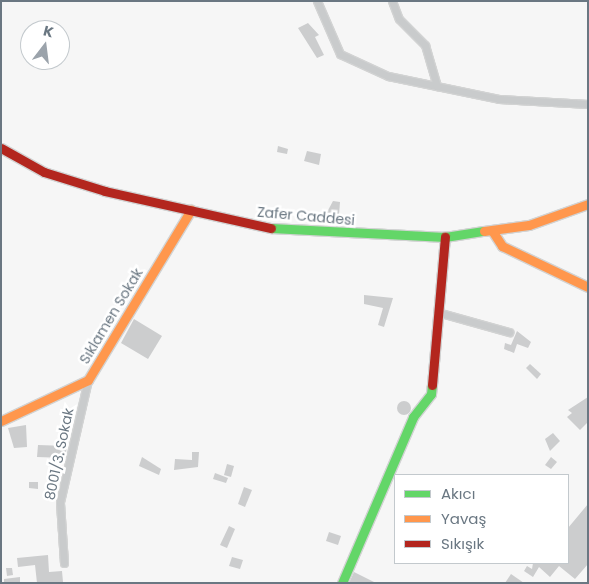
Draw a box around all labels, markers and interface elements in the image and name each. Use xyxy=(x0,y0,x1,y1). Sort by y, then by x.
north arrow xyxy=(20,20,70,70)
text: K xyxy=(41,21,56,42)
street label: Zafer Caddesi xyxy=(256,203,356,229)
street label: Sıklamen Sokak xyxy=(76,265,146,367)
street label: 8001/3. Sokak xyxy=(41,407,77,501)
legend xyxy=(394,474,569,564)
text: Akıcı xyxy=(441,483,475,504)
text: Yavaş xyxy=(441,508,486,529)
text: Sıkışık xyxy=(441,533,484,554)

